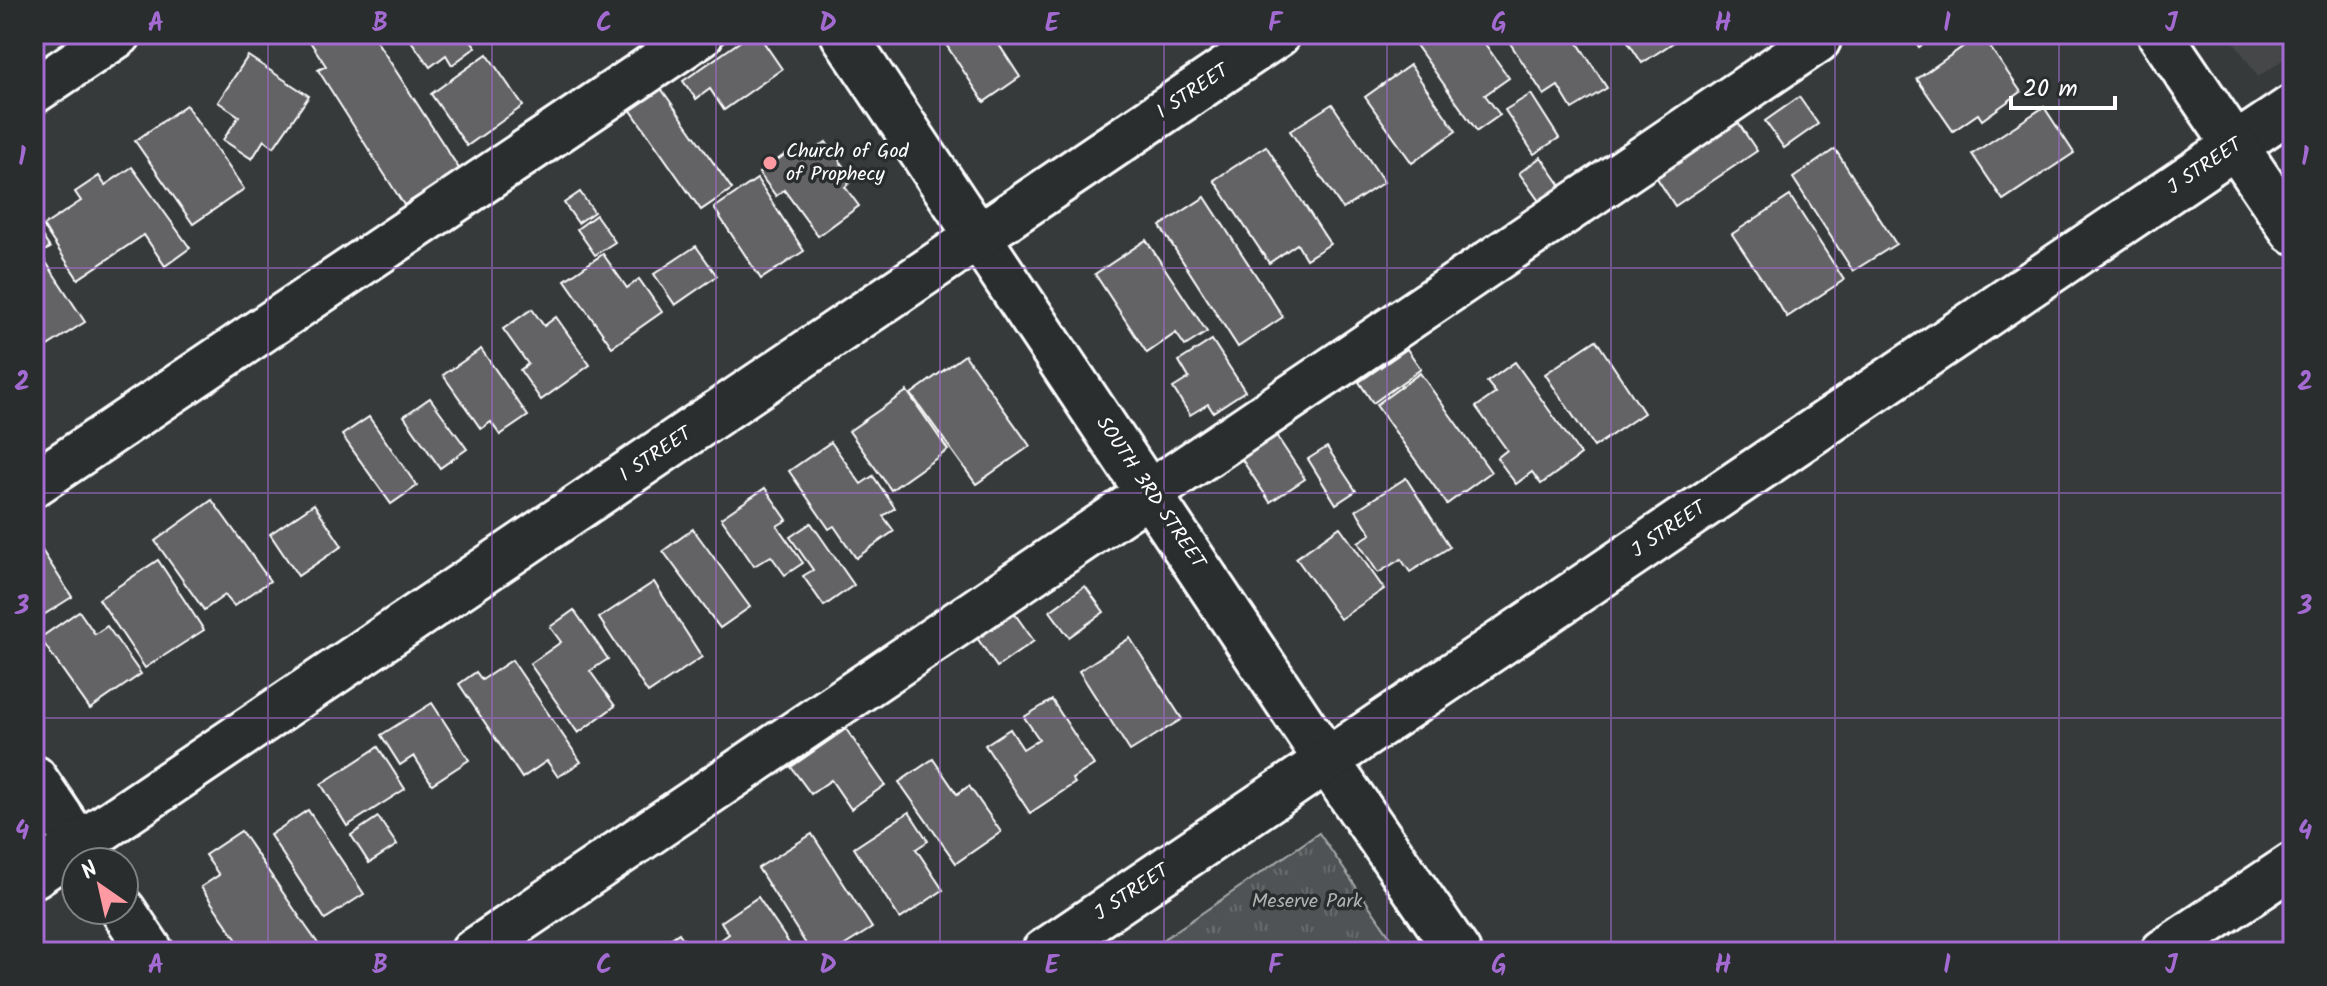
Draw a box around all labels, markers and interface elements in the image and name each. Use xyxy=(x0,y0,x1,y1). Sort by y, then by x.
text: A xyxy=(148,3,164,45)
text: B xyxy=(372,3,388,45)
text: C xyxy=(596,3,612,45)
text: D xyxy=(819,3,837,45)
text: E xyxy=(1045,3,1061,45)
text: F xyxy=(1268,3,1284,45)
text: G xyxy=(1491,3,1507,45)
text: H xyxy=(1715,3,1732,45)
text: I xyxy=(1943,3,1951,45)
text: J xyxy=(2165,3,2179,45)
street label: I STREET xyxy=(1150,55,1238,128)
scale bar xyxy=(2011,60,2115,110)
text: 20 m xyxy=(2023,70,2078,109)
street label: J STREET xyxy=(2161,129,2251,204)
place label: Church of God of Prophecy xyxy=(786,136,909,191)
text: 1 xyxy=(18,137,26,179)
text: 1 xyxy=(2301,137,2309,179)
marker: Church of God of Prophecy xyxy=(761,154,779,172)
text: 2 xyxy=(14,362,30,404)
text: 2 xyxy=(2297,362,2313,404)
street label: SOUTH 3RD STREET xyxy=(1087,410,1214,578)
street label: I STREET xyxy=(613,418,701,491)
street label: J STREET xyxy=(1625,492,1715,567)
text: 3 xyxy=(14,586,29,628)
text: 3 xyxy=(2297,586,2312,628)
text: 4 xyxy=(15,811,29,853)
text: 4 xyxy=(2298,811,2312,853)
north arrow xyxy=(60,846,140,926)
text: N xyxy=(75,853,106,890)
street label: J STREET xyxy=(1088,855,1178,930)
park label: Meserve Park xyxy=(1252,886,1363,918)
text: A xyxy=(148,945,164,986)
text: B xyxy=(372,945,388,986)
text: C xyxy=(596,945,612,986)
text: D xyxy=(819,945,837,986)
text: E xyxy=(1045,945,1061,986)
text: F xyxy=(1268,945,1284,986)
text: G xyxy=(1491,945,1507,986)
text: H xyxy=(1715,945,1732,986)
text: I xyxy=(1943,945,1951,986)
text: J xyxy=(2165,945,2179,986)

